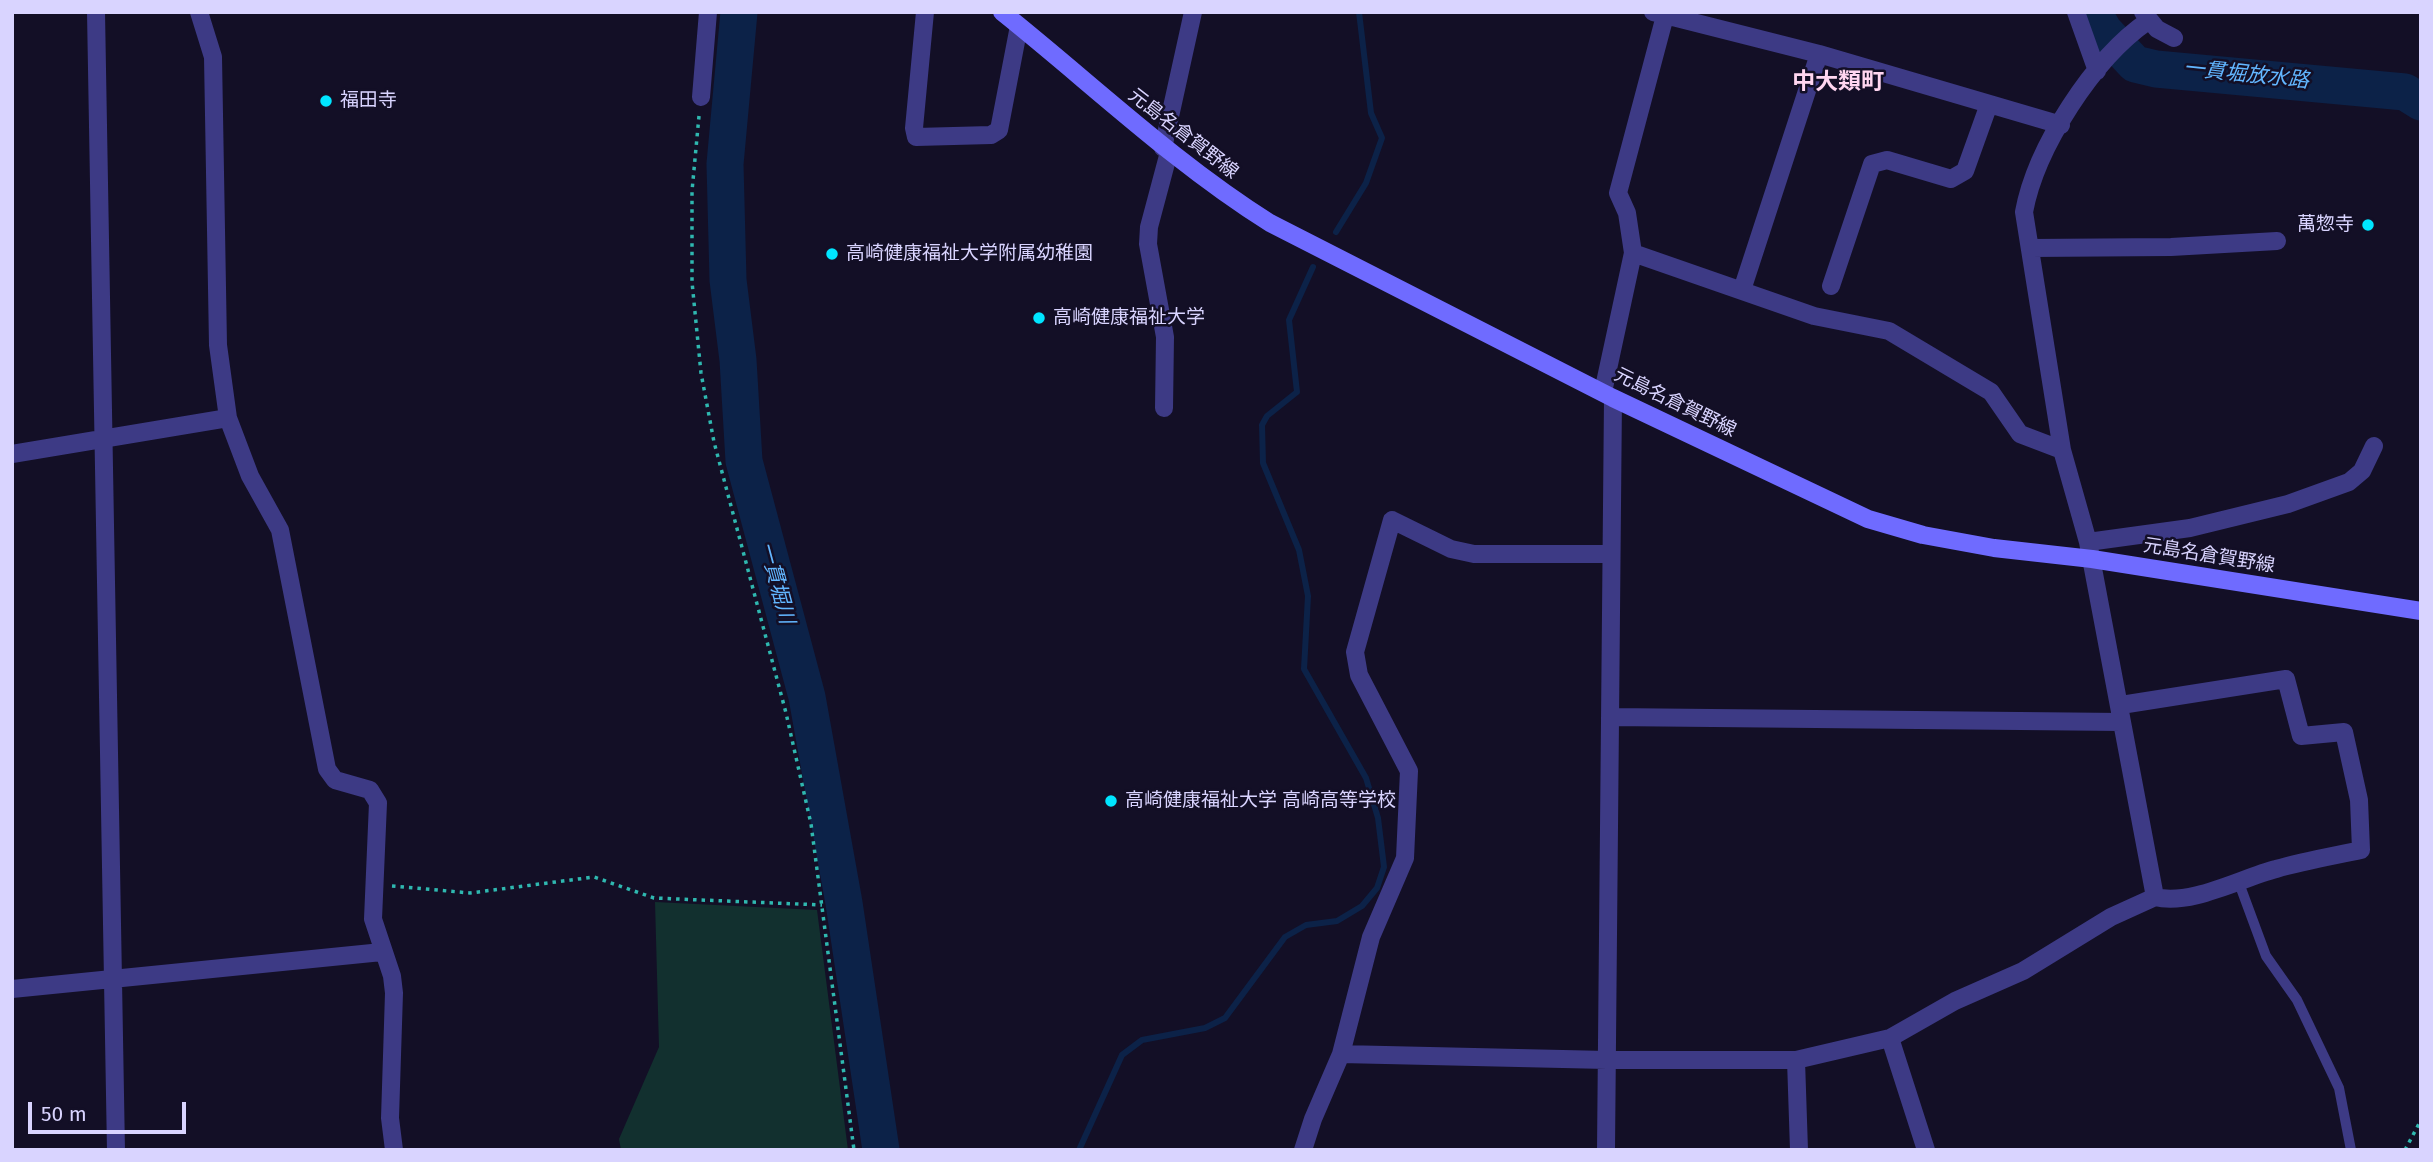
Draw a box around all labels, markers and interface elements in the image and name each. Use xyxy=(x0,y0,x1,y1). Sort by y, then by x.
water label: 一貫堀放水路 xyxy=(2182,56,2310,94)
district label: 中大類町 xyxy=(1792,69,1884,97)
street label: 元島名倉賀野線 xyxy=(1124,84,1242,184)
place label: 福田寺 xyxy=(340,90,397,112)
marker: 福田寺 xyxy=(318,93,334,109)
place label: 萬惣寺 xyxy=(2297,214,2354,236)
marker: 萬惣寺 xyxy=(2360,217,2376,233)
place label: 高崎健康福祉大学附属幼稚園 xyxy=(846,243,1093,265)
marker: 高崎健康福祉大学附属幼稚園 xyxy=(824,246,840,262)
place label: 高崎健康福祉大学 xyxy=(1053,307,1205,329)
marker: 高崎健康福祉大学 xyxy=(1031,310,1047,326)
street label: 元島名倉賀野線 xyxy=(1610,364,1740,442)
street label: 元島名倉賀野線 xyxy=(2142,534,2276,578)
water label: 一貫堀川 xyxy=(753,539,799,627)
place label: 高崎健康福祉大学 高崎高等学校 xyxy=(1125,790,1396,812)
marker: 高崎健康福祉大学 高崎高等学校 xyxy=(1103,793,1119,809)
scale bar xyxy=(32,1088,189,1132)
text: 50 m xyxy=(41,1101,87,1127)

